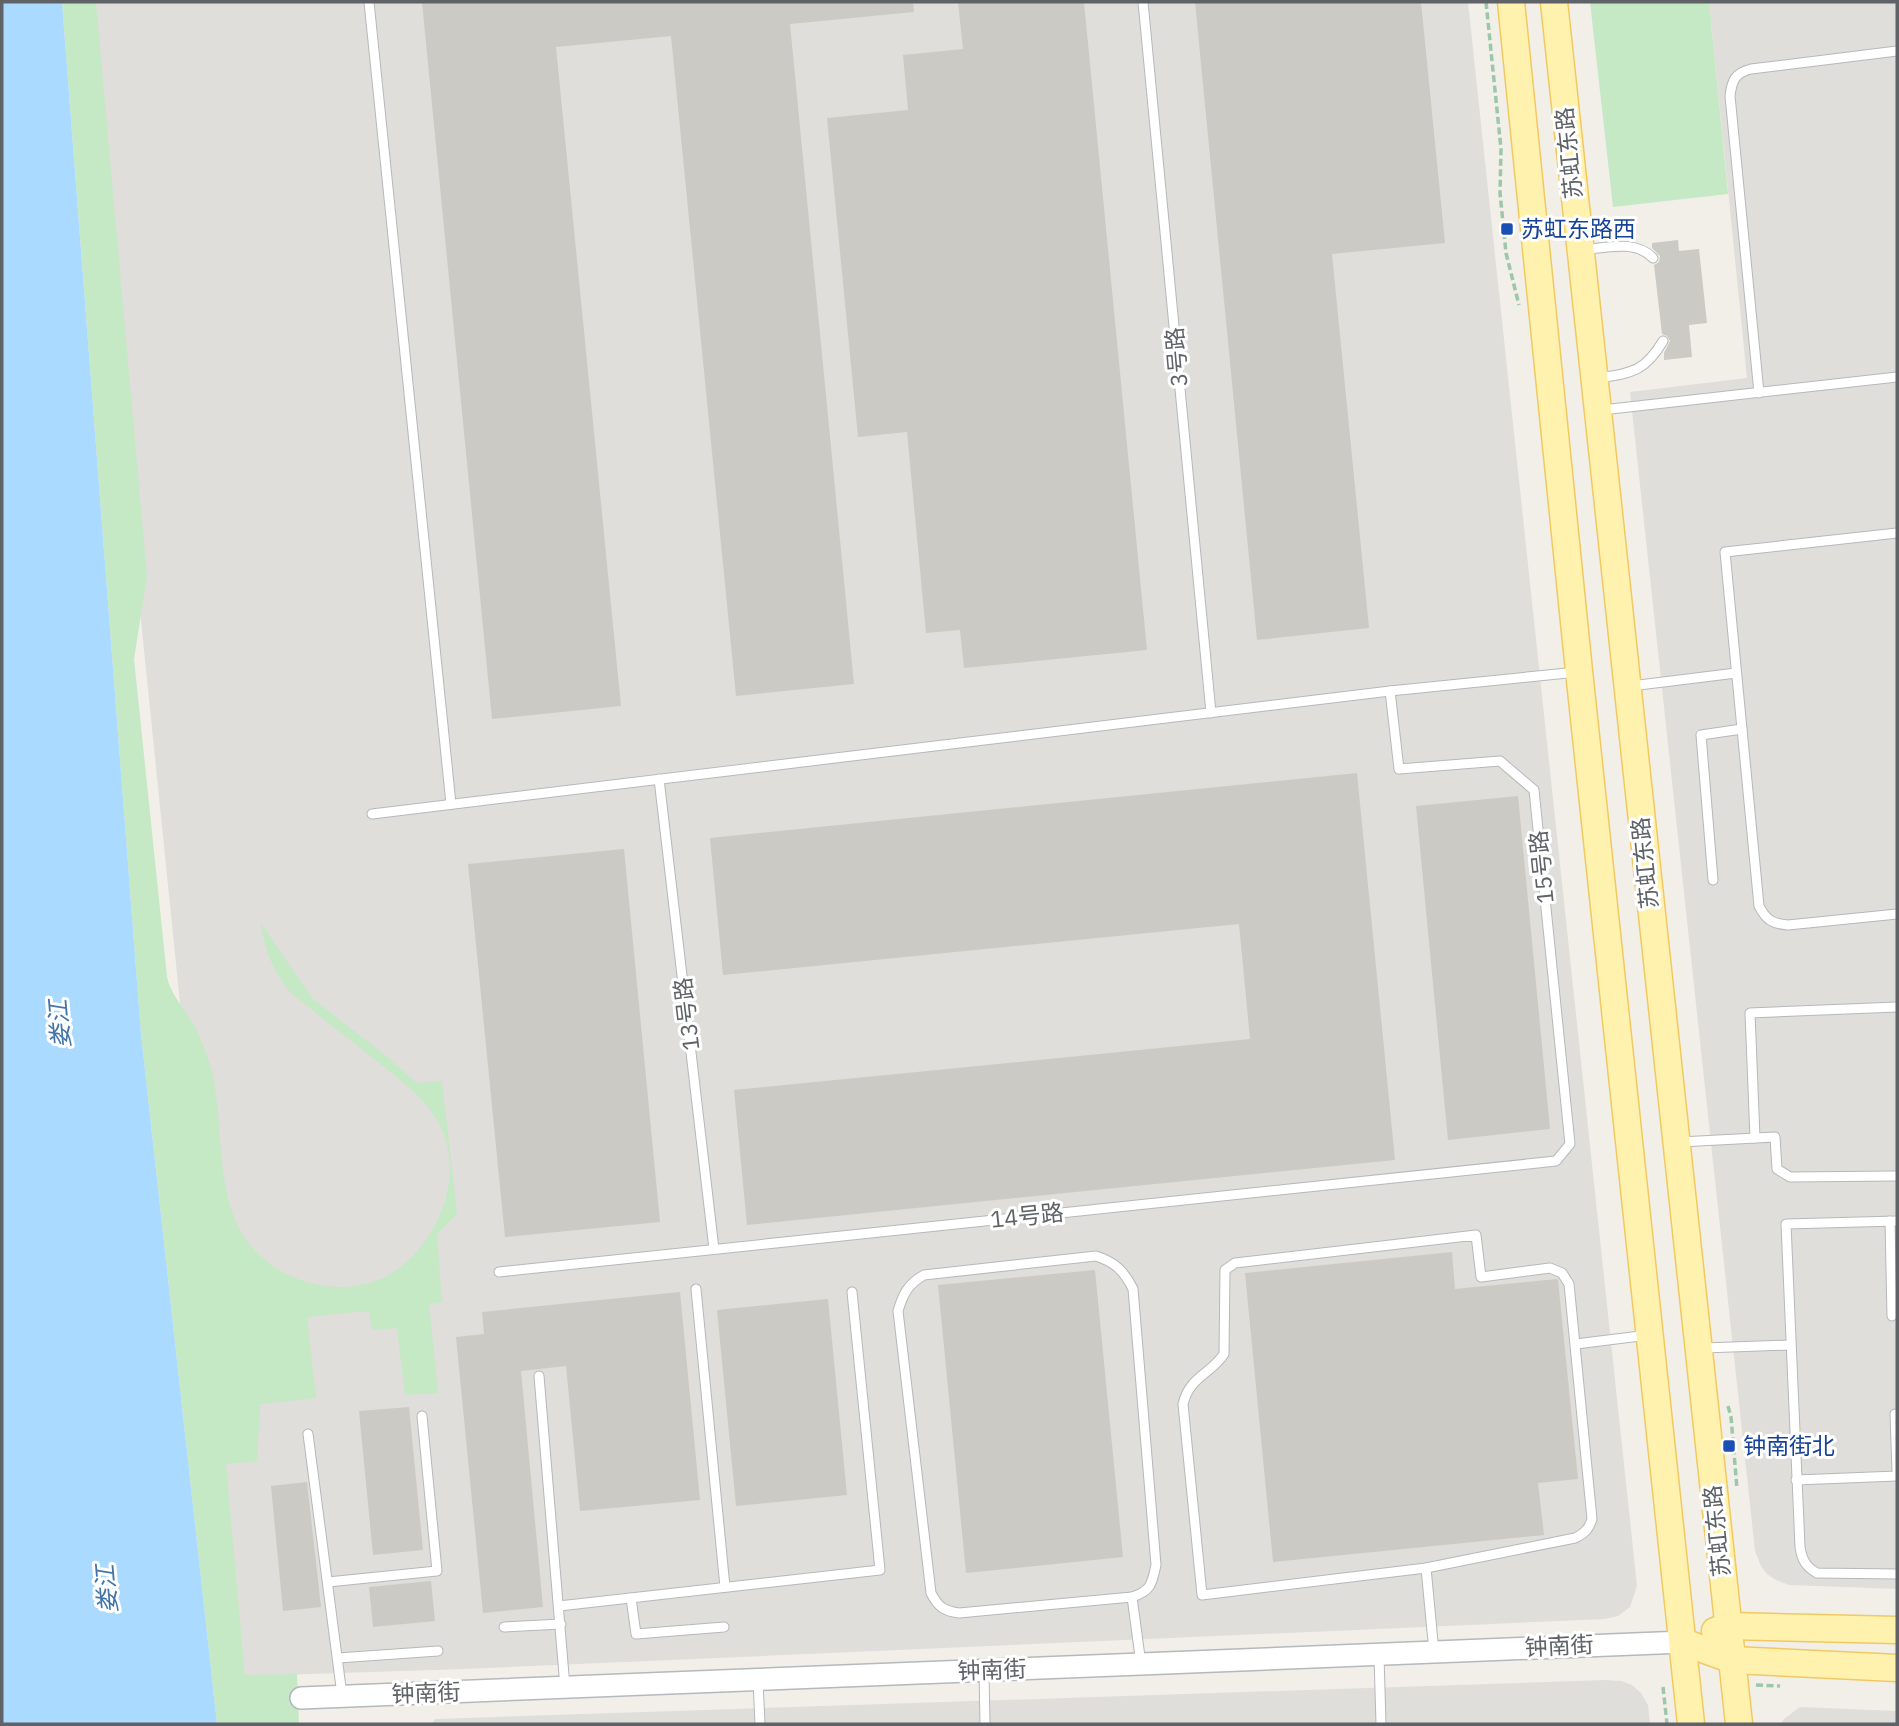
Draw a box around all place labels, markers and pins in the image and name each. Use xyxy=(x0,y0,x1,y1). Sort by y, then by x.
place label: 苏虹东路西 xyxy=(1521,213,1636,243)
marker: 苏虹东路西 xyxy=(1499,221,1515,237)
place label: 钟南街北 xyxy=(1743,1430,1835,1460)
marker: 钟南街北 xyxy=(1721,1438,1737,1454)

